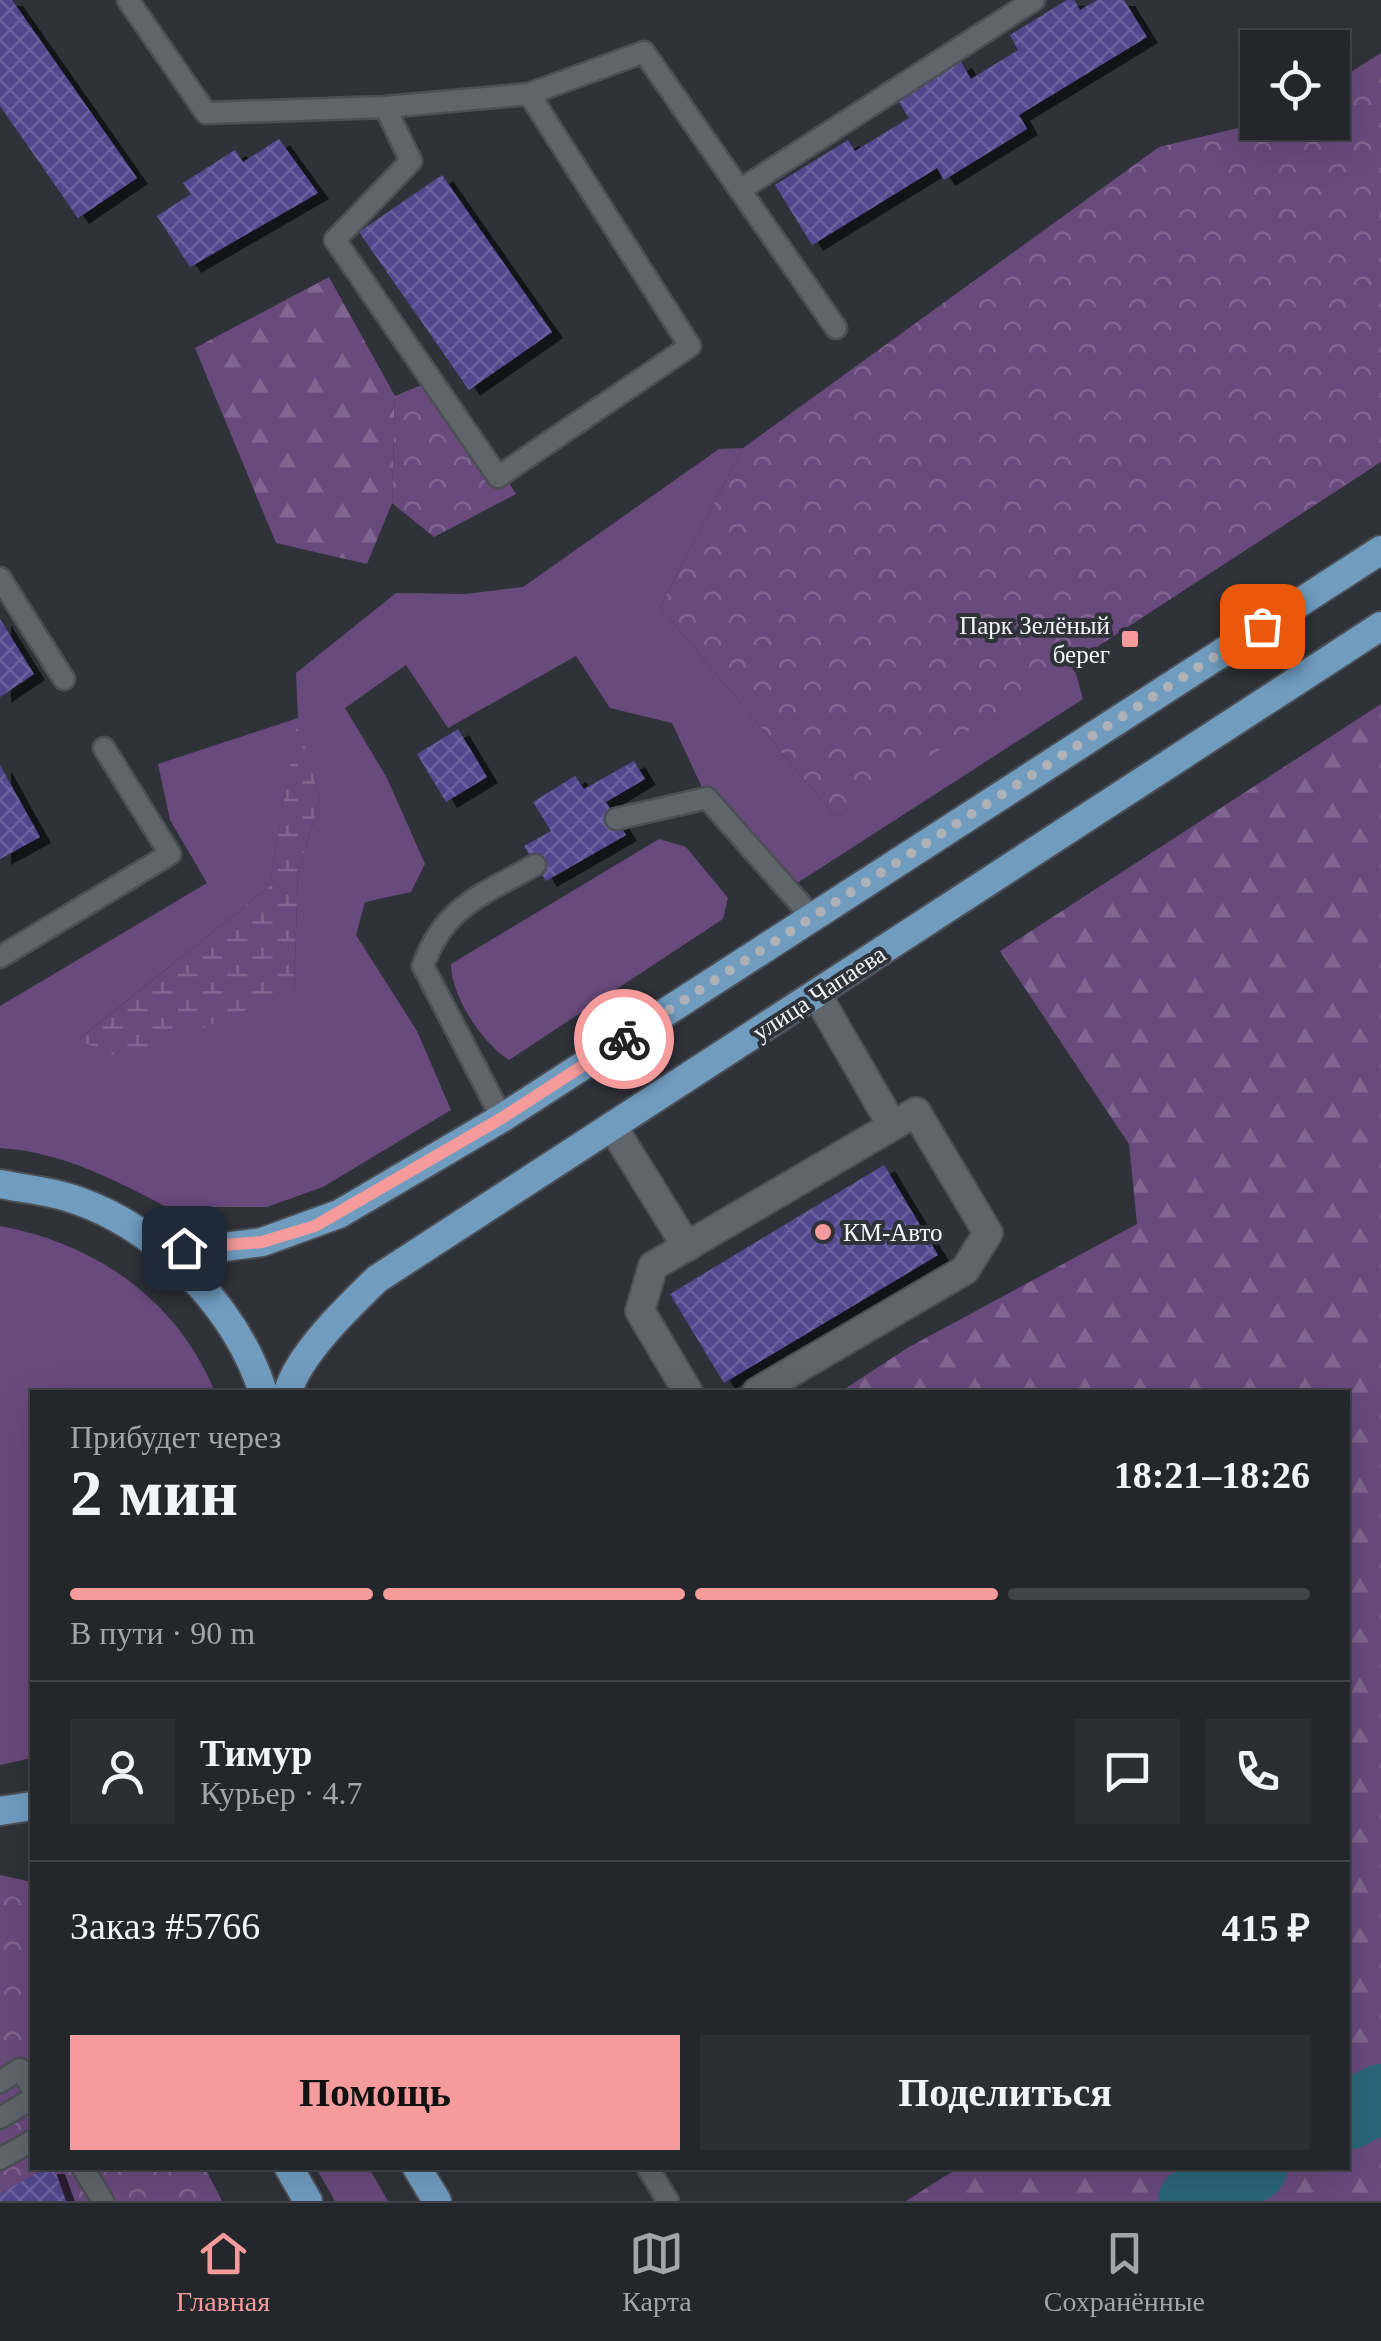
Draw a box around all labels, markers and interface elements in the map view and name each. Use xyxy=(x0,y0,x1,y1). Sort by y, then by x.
map controls xyxy=(1240,30,1350,140)
button: locate xyxy=(1240,30,1350,140)
pin xyxy=(1220,584,1305,669)
icon: bag xyxy=(1235,599,1290,654)
place label: Парк Зелёный берег xyxy=(959,612,1110,668)
marker: Парк Зелёный берег xyxy=(1119,628,1141,650)
street label: улица Чапаева xyxy=(747,940,891,1046)
courier xyxy=(574,989,674,1089)
icon: bike xyxy=(597,1012,652,1067)
pin xyxy=(142,1206,227,1291)
place label: КМ-Авто xyxy=(843,1219,943,1246)
icon: home xyxy=(157,1221,212,1276)
marker: КМ-Авто xyxy=(812,1221,834,1243)
text: Прибудет через xyxy=(70,1419,281,1455)
text: 18:21–18:26 xyxy=(1114,1454,1310,1496)
text: 2 мин xyxy=(70,1457,238,1529)
text: В пути · 90 m xyxy=(70,1615,255,1651)
button: person xyxy=(70,1719,175,1824)
button: chat xyxy=(1075,1719,1180,1824)
button: phone xyxy=(1205,1719,1310,1824)
text: Тимур xyxy=(200,1732,312,1774)
text: Курьер · 4.7 xyxy=(200,1775,362,1811)
text: Заказ #5766 xyxy=(70,1905,260,1947)
text: 415 ₽ xyxy=(1221,1907,1310,1949)
button: Помощь xyxy=(70,2035,680,2150)
button: Поделиться xyxy=(700,2035,1310,2150)
tab: Главная xyxy=(176,2226,270,2318)
tab: Карта xyxy=(622,2226,692,2318)
tab: Сохранённые xyxy=(1044,2226,1205,2318)

